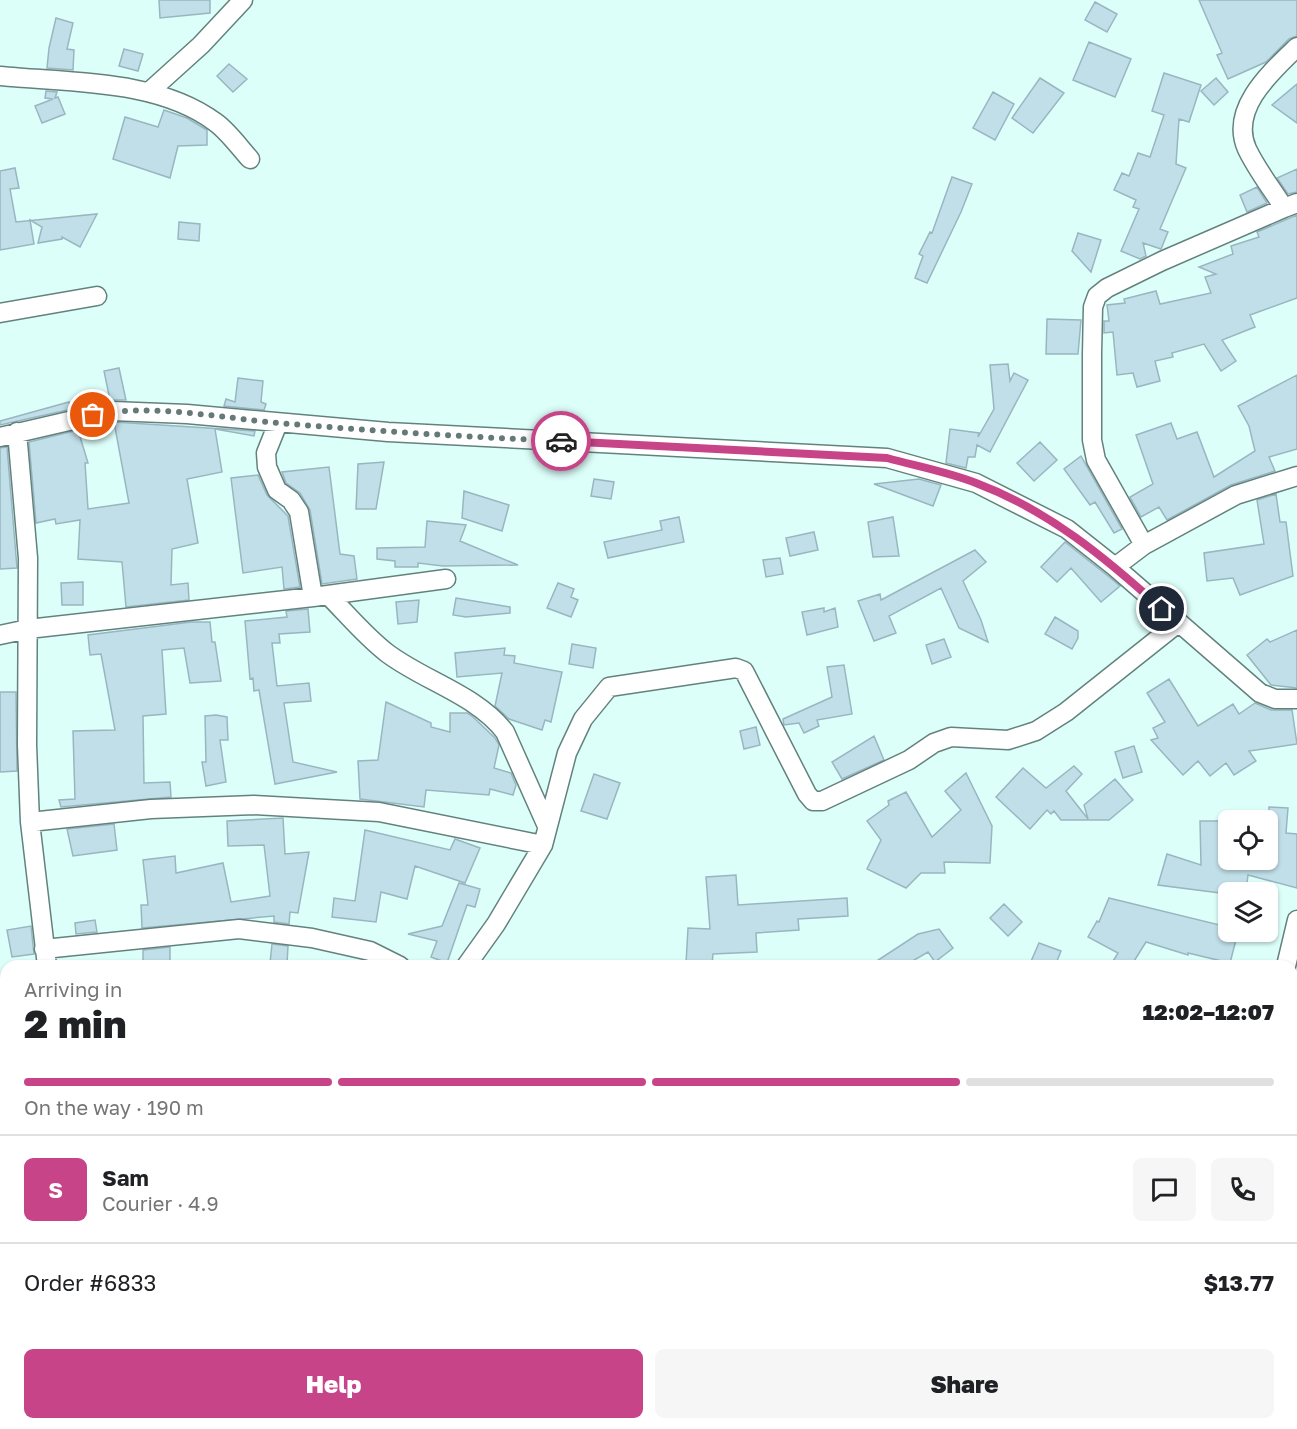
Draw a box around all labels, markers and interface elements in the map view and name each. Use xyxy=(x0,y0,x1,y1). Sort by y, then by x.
pin xyxy=(67,389,118,440)
icon: bag xyxy=(76,398,109,431)
courier xyxy=(531,411,591,471)
icon: car xyxy=(545,425,578,458)
pin xyxy=(1136,583,1187,634)
icon: home xyxy=(1145,592,1178,625)
map controls xyxy=(1218,810,1278,942)
button: locate xyxy=(1218,810,1278,870)
button: layers xyxy=(1218,882,1278,942)
text: Arriving in xyxy=(24,977,122,1001)
text: 12:02–12:07 xyxy=(1142,998,1274,1025)
text: 2 min xyxy=(24,1000,127,1047)
text: On the way · 190 m xyxy=(24,1095,204,1119)
button: chat xyxy=(1133,1158,1196,1221)
button: phone xyxy=(1211,1158,1274,1221)
text: Sam xyxy=(102,1164,149,1191)
text: S xyxy=(48,1176,63,1203)
text: Courier · 4.9 xyxy=(102,1191,219,1215)
text: Order #6833 xyxy=(24,1269,156,1296)
text: $13.77 xyxy=(1203,1269,1274,1296)
button: Help xyxy=(24,1349,643,1418)
button: Share xyxy=(655,1349,1274,1418)

